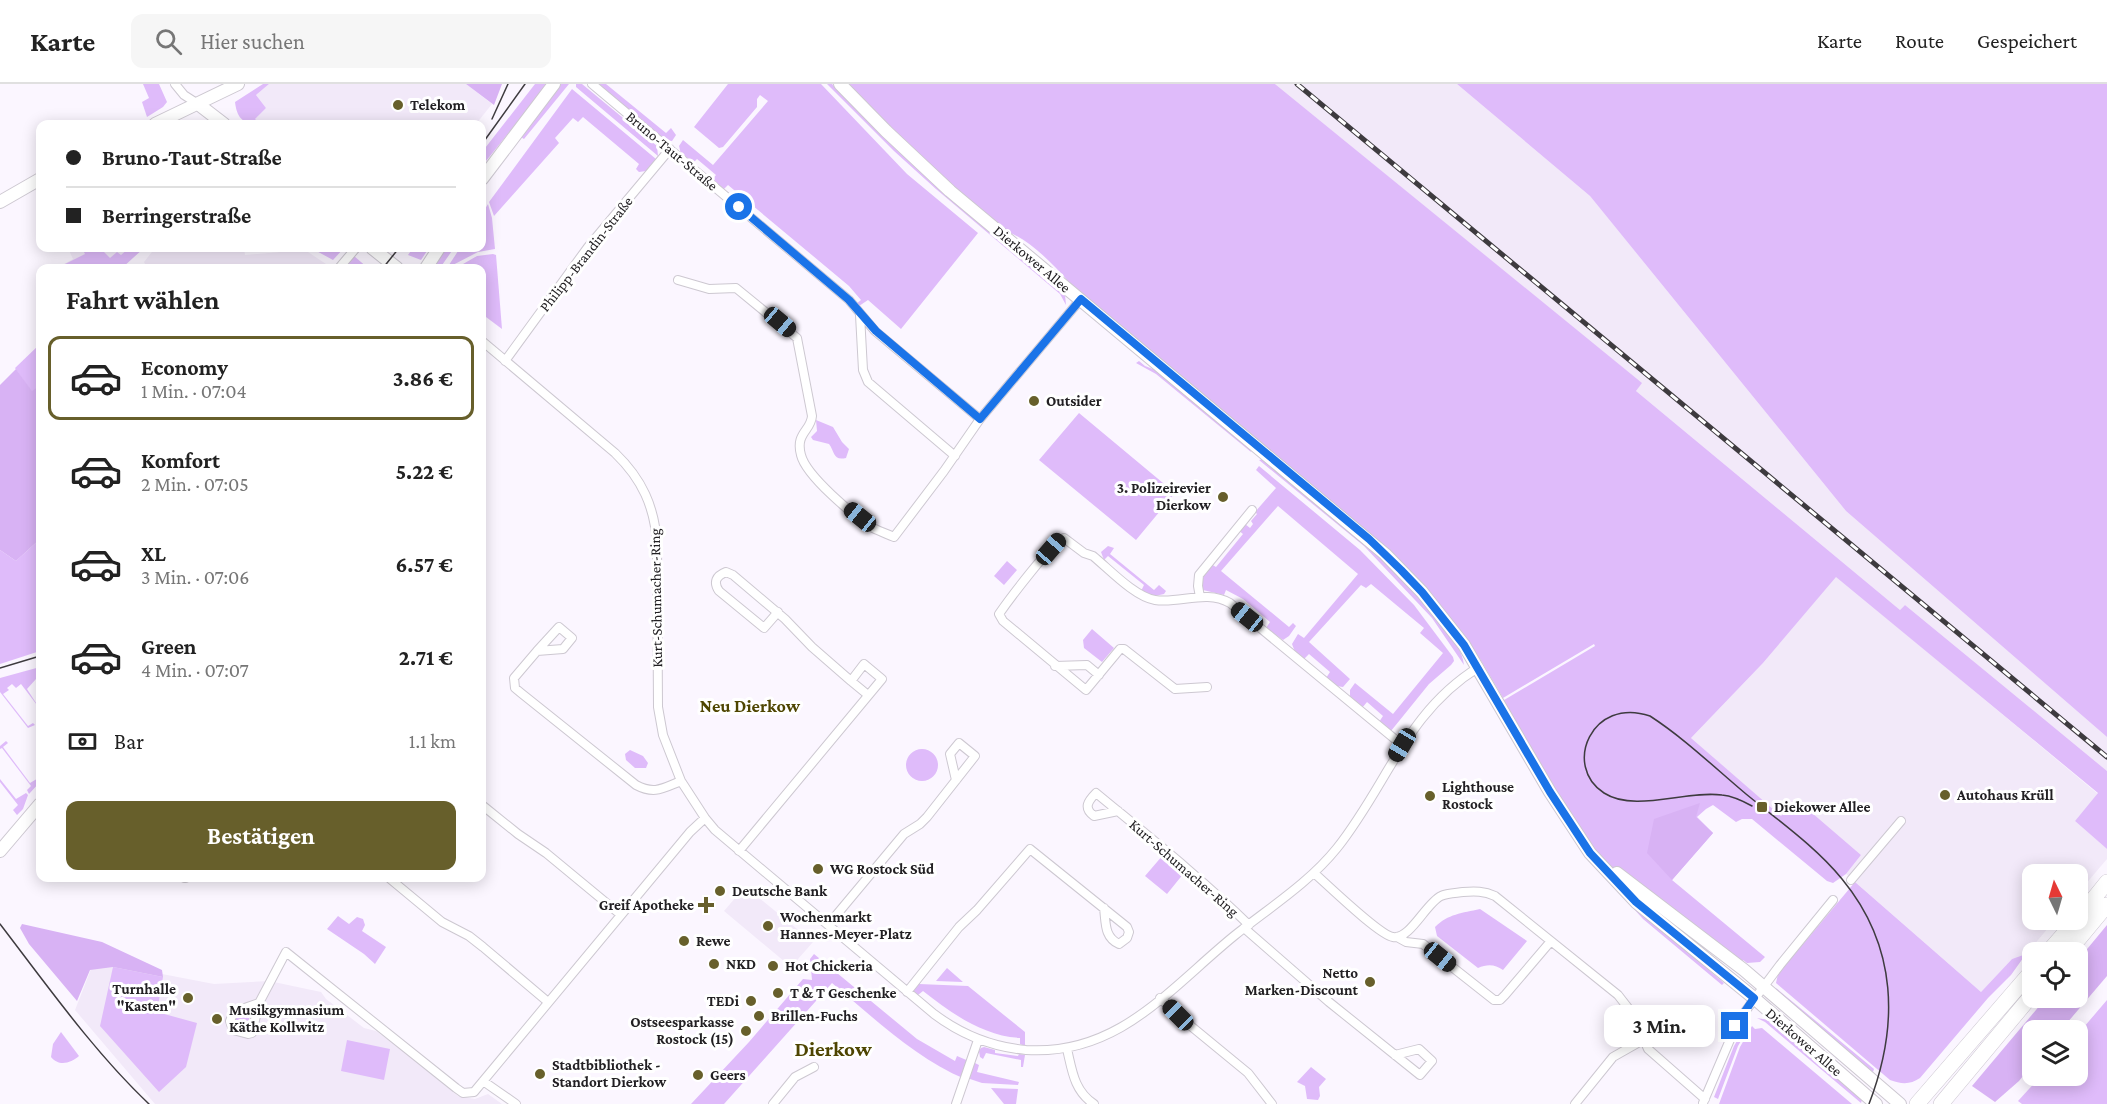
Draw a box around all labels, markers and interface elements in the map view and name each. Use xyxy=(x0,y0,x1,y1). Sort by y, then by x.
search box xyxy=(131,14,551,68)
icon: search xyxy=(152,25,185,58)
text: Karte xyxy=(30,26,95,57)
text: Hier suchen xyxy=(200,29,305,54)
text: Karte xyxy=(1817,29,1862,53)
text: Route xyxy=(1895,29,1944,53)
text: Gespeichert xyxy=(1977,29,2077,53)
place label: Telekom xyxy=(410,97,465,113)
marker: Telekom xyxy=(391,98,405,112)
street label: Bruno-Taut-Straße xyxy=(623,108,721,194)
text: Bruno-Taut-Straße xyxy=(102,145,282,170)
street label: Philipp-Brandin-Straße xyxy=(536,193,637,315)
route start xyxy=(725,193,752,220)
text: Berringerstraße xyxy=(102,203,251,228)
street label: Dierkower Allee xyxy=(990,222,1074,296)
text: Fahrt wählen xyxy=(66,285,219,315)
car xyxy=(760,304,800,340)
icon: car xyxy=(69,351,123,405)
text: Economy xyxy=(141,355,228,380)
text: 3.86 € xyxy=(393,366,453,391)
text: 1 Min. · 07:04 xyxy=(141,380,247,402)
place label: Outsider xyxy=(1046,393,1102,409)
marker: Outsider xyxy=(1027,394,1041,408)
icon: car xyxy=(69,444,123,498)
text: Komfort xyxy=(141,448,220,473)
text: 5.22 € xyxy=(395,459,453,484)
text: 2 Min. · 07:05 xyxy=(141,473,249,495)
place label: 3. Polizeirevier Dierkow xyxy=(1117,480,1212,513)
marker: 3. Polizeirevier Dierkow xyxy=(1216,490,1230,504)
car xyxy=(840,499,880,535)
street label: Kurt-Schumacher-Ring xyxy=(647,528,666,668)
car xyxy=(1032,530,1070,568)
icon: car xyxy=(69,537,123,591)
text: XL xyxy=(141,541,166,566)
text: 6.57 € xyxy=(396,552,453,577)
text: 3 Min. · 07:06 xyxy=(141,566,249,588)
car xyxy=(1227,599,1267,635)
icon: car xyxy=(69,630,123,684)
text: Green xyxy=(141,634,197,659)
text: 2.71 € xyxy=(399,645,453,670)
text: 4 Min. · 07:07 xyxy=(141,659,249,681)
district label: Neu Dierkow xyxy=(700,696,801,716)
icon: cash xyxy=(66,725,99,758)
car xyxy=(1385,725,1419,765)
text: Bar xyxy=(114,729,144,754)
text: 1.1 km xyxy=(409,730,456,752)
place label: Lighthouse Rostock xyxy=(1442,779,1514,812)
place label: Autohaus Krüll xyxy=(1956,787,2054,803)
marker: Autohaus Krüll xyxy=(1938,788,1952,802)
marker: Lighthouse Rostock xyxy=(1423,789,1437,803)
place label: Diekower Allee xyxy=(1774,799,1871,815)
marker: Diekower Allee xyxy=(1755,800,1769,814)
button: Bestätigen xyxy=(66,801,456,870)
street label: Kurt-Schumacher-Ring xyxy=(1126,816,1242,920)
place label: WG Rostock Süd xyxy=(829,861,935,877)
marker: WG Rostock Süd xyxy=(811,862,825,876)
north arrow xyxy=(2022,864,2088,930)
map controls xyxy=(2022,864,2088,1086)
place label: Deutsche Bank xyxy=(732,883,828,899)
marker: Deutsche Bank xyxy=(713,884,727,898)
place label: Greif Apotheke xyxy=(599,897,694,913)
marker: Greif Apotheke xyxy=(699,898,713,912)
place label: Wochenmarkt Hannes-Meyer-Platz xyxy=(779,909,912,942)
marker: Wochenmarkt Hannes-Meyer-Platz xyxy=(761,919,775,933)
place label: Rewe xyxy=(696,933,730,949)
marker: Rewe xyxy=(677,934,691,948)
car xyxy=(1420,939,1460,975)
button: locate xyxy=(2022,942,2088,1008)
place label: NKD xyxy=(726,956,756,972)
marker: NKD xyxy=(707,957,721,971)
place label: Hot Chickeria xyxy=(785,958,873,974)
marker: Hot Chickeria xyxy=(766,959,780,973)
place label: Netto Marken-Discount xyxy=(1245,965,1359,998)
marker: Netto Marken-Discount xyxy=(1363,975,1377,989)
place label: Turnhalle "Kasten" xyxy=(112,981,176,1014)
place label: T & T Geschenke xyxy=(790,985,897,1001)
marker: T & T Geschenke xyxy=(771,986,785,1000)
marker: Turnhalle "Kasten" xyxy=(181,991,195,1005)
place label: TEDi xyxy=(707,993,740,1009)
marker: TEDi xyxy=(744,994,758,1008)
car xyxy=(1159,996,1197,1034)
place label: Musikgymnasium Käthe Kollwitz xyxy=(229,1002,345,1035)
callout: 3 Min. xyxy=(1603,1005,1714,1047)
street label: Dierkower Allee xyxy=(1763,1005,1846,1080)
place label: Brillen-Fuchs xyxy=(771,1008,858,1024)
marker: Brillen-Fuchs xyxy=(752,1009,766,1023)
marker: Musikgymnasium Käthe Kollwitz xyxy=(210,1012,224,1026)
route end xyxy=(1721,1012,1748,1039)
place label: Ostseesparkasse Rostock (15) xyxy=(630,1014,734,1048)
text: 3 Min. xyxy=(1633,1015,1686,1037)
button: layers xyxy=(2022,1020,2088,1086)
marker: Ostseesparkasse Rostock (15) xyxy=(739,1024,753,1038)
district label: Dierkow xyxy=(794,1037,872,1061)
place label: Stadtbibliothek - Standort Dierkow xyxy=(552,1057,667,1090)
marker: Stadtbibliothek - Standort Dierkow xyxy=(533,1067,547,1081)
place label: Geers xyxy=(710,1067,746,1083)
marker: Geers xyxy=(691,1068,705,1082)

